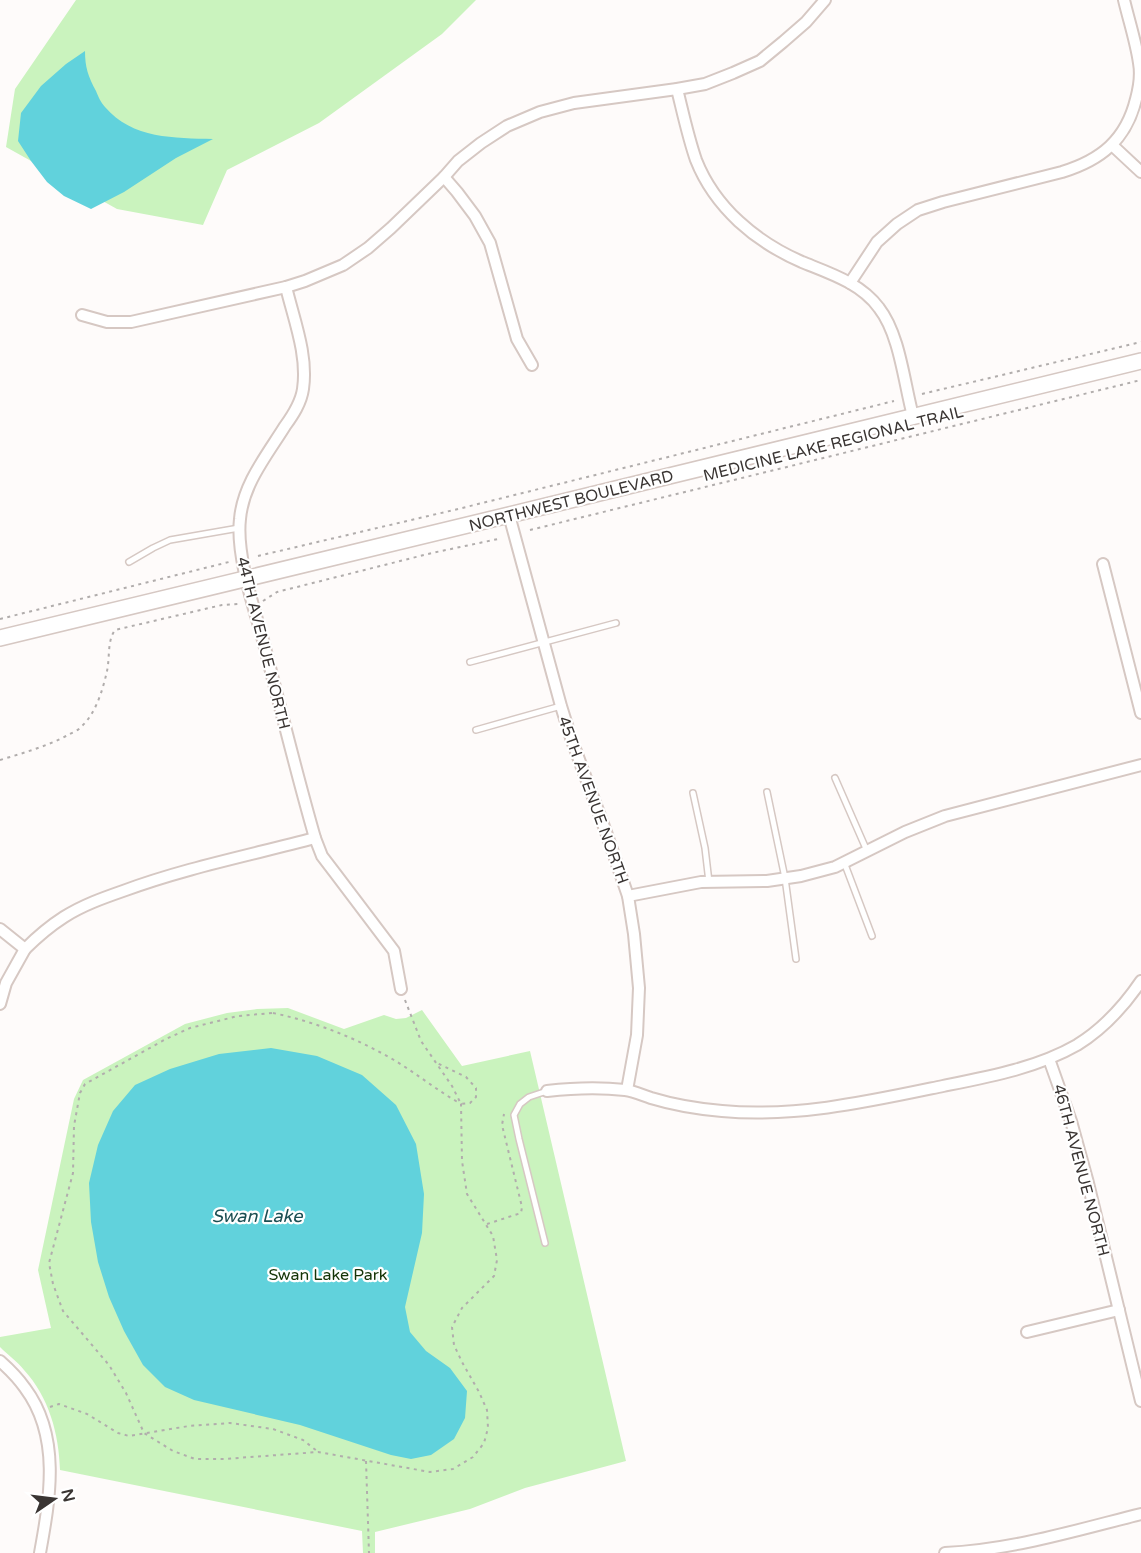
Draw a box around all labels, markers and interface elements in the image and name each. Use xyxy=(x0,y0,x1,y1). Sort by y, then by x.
street label: MEDICINE LAKE REGIONAL TRAIL xyxy=(701,402,965,486)
street label: NORTHWEST BOULEVARD xyxy=(467,466,676,536)
street label: 44TH AVENUE NORTH xyxy=(232,555,294,732)
street label: 45TH AVENUE NORTH xyxy=(553,714,633,887)
street label: 46TH AVENUE NORTH xyxy=(1048,1082,1114,1258)
water label: Swan Lake xyxy=(212,1205,303,1227)
park label: Swan Lake Park xyxy=(269,1265,388,1285)
north arrow xyxy=(24,1469,84,1529)
text: N xyxy=(56,1487,79,1504)

